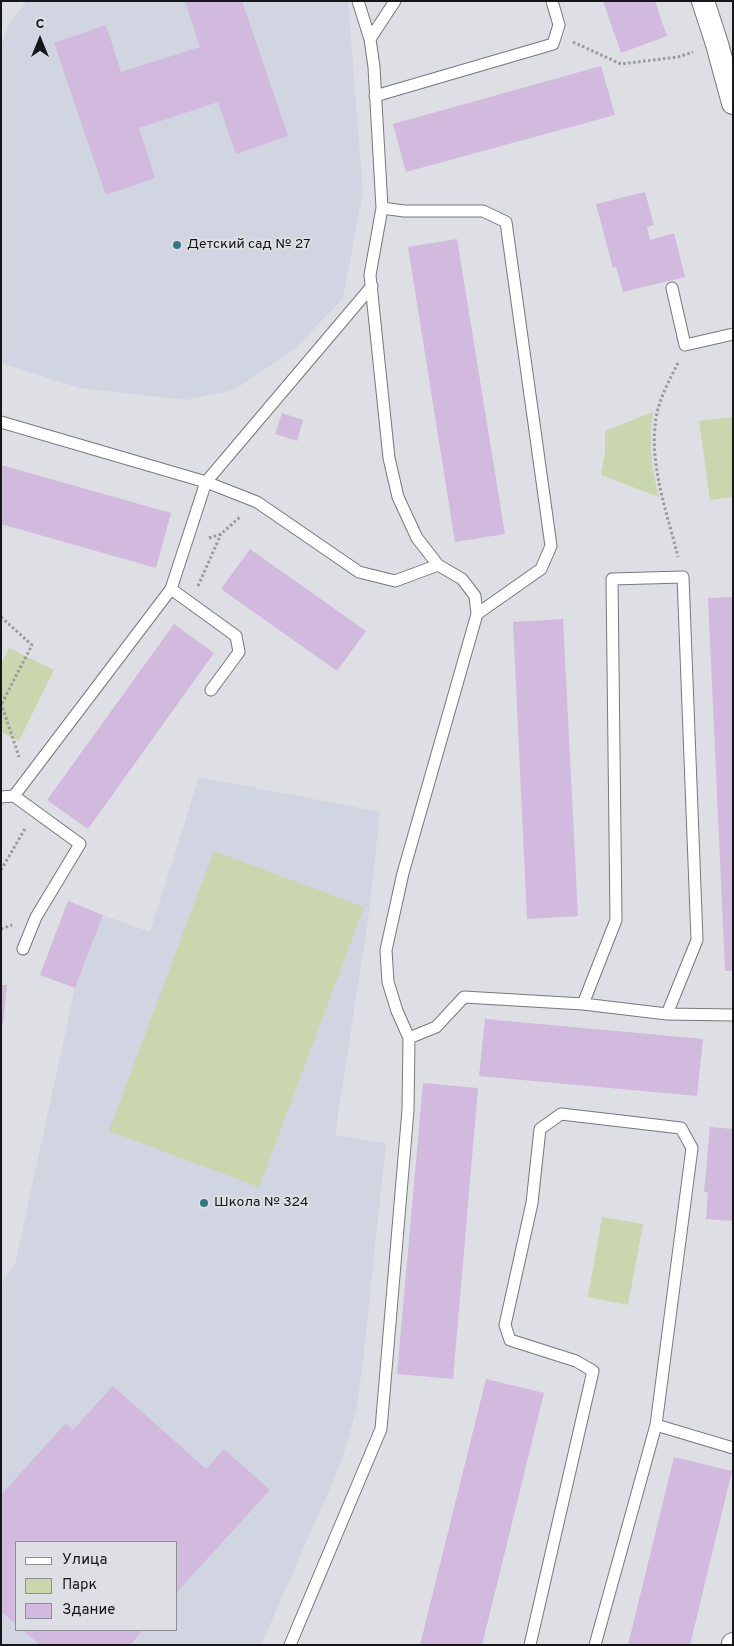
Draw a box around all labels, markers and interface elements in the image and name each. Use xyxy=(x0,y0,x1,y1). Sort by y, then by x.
north arrow xyxy=(15,15,65,65)
text: С xyxy=(36,16,44,33)
place label: Детский сад № 27 xyxy=(187,237,310,253)
marker: Детский сад № 27 xyxy=(171,239,183,251)
place label: Школа № 324 xyxy=(214,1195,309,1211)
marker: Школа № 324 xyxy=(198,1197,210,1209)
legend xyxy=(15,1541,178,1631)
text: Улица xyxy=(62,1551,107,1570)
text: Парк xyxy=(62,1576,97,1595)
text: Здание xyxy=(62,1601,115,1620)

